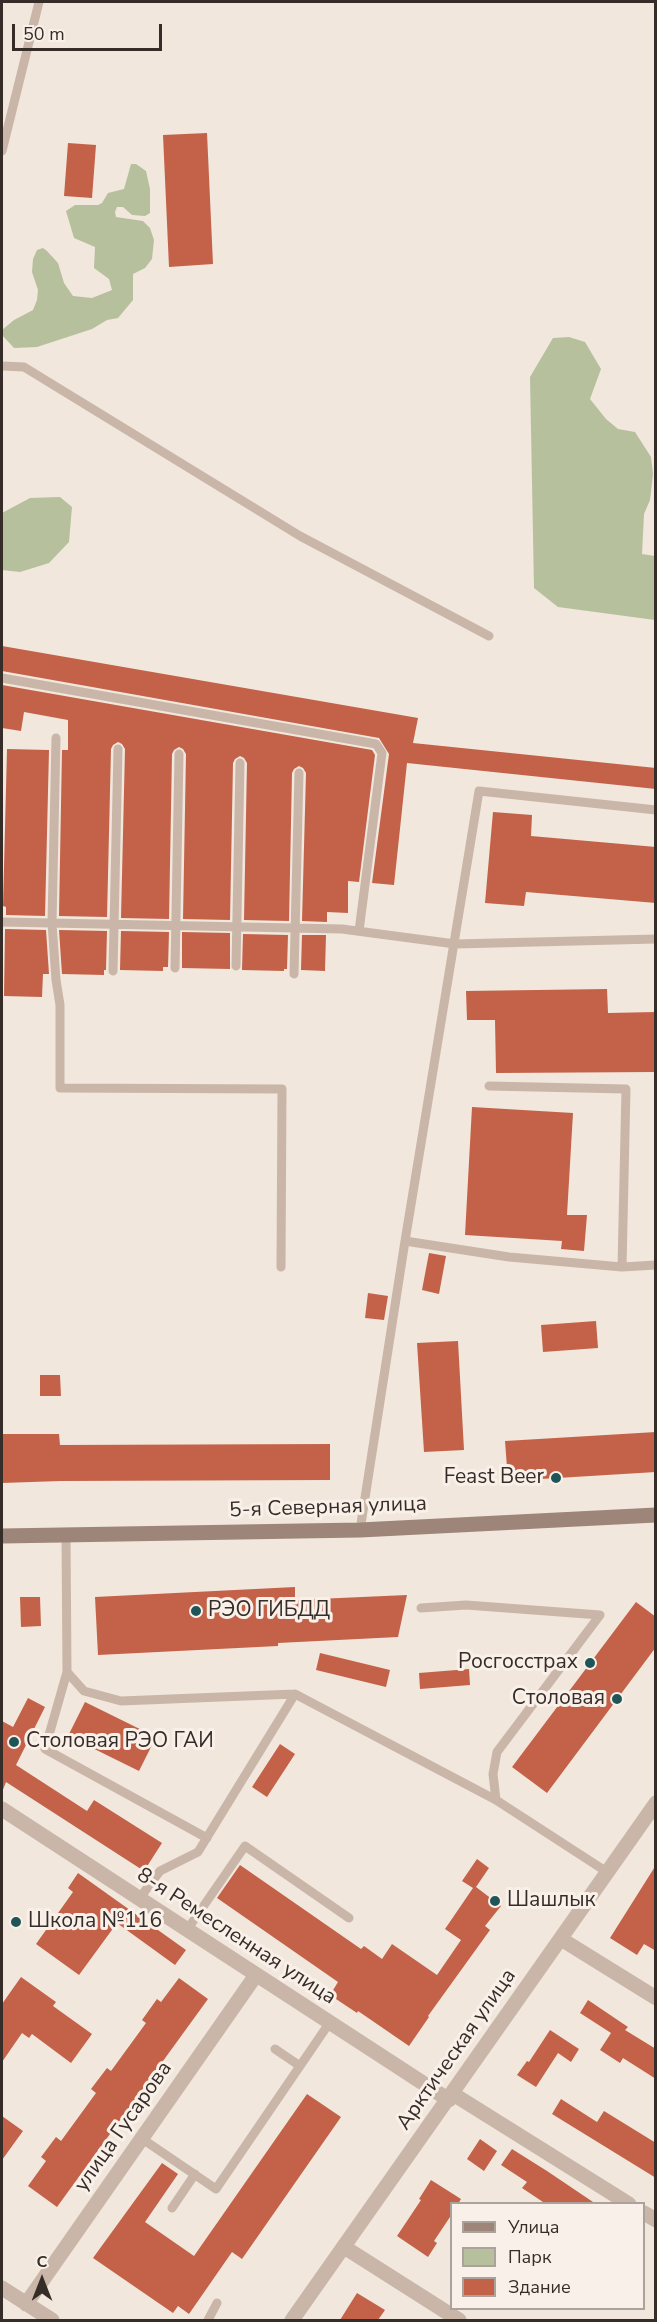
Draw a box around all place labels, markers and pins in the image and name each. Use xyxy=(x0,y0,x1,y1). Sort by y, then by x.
place label: Feast Beer xyxy=(444,1465,544,1491)
marker: Feast Beer xyxy=(549,1471,563,1485)
place label: РЭО ГИБДД xyxy=(208,1598,330,1624)
marker: РЭО ГИБДД xyxy=(189,1604,203,1618)
place label: Росгосстрах xyxy=(458,1650,578,1676)
marker: Росгосстрах xyxy=(583,1656,597,1670)
place label: Столовая xyxy=(512,1686,605,1712)
marker: Столовая xyxy=(610,1692,624,1706)
place label: Столовая РЭО ГАИ xyxy=(26,1729,214,1755)
marker: Столовая РЭО ГАИ xyxy=(7,1735,21,1749)
place label: Шашлык xyxy=(507,1888,596,1914)
marker: Шашлык xyxy=(488,1894,502,1908)
place label: Школа №116 xyxy=(28,1909,162,1935)
marker: Школа №116 xyxy=(9,1915,23,1929)

